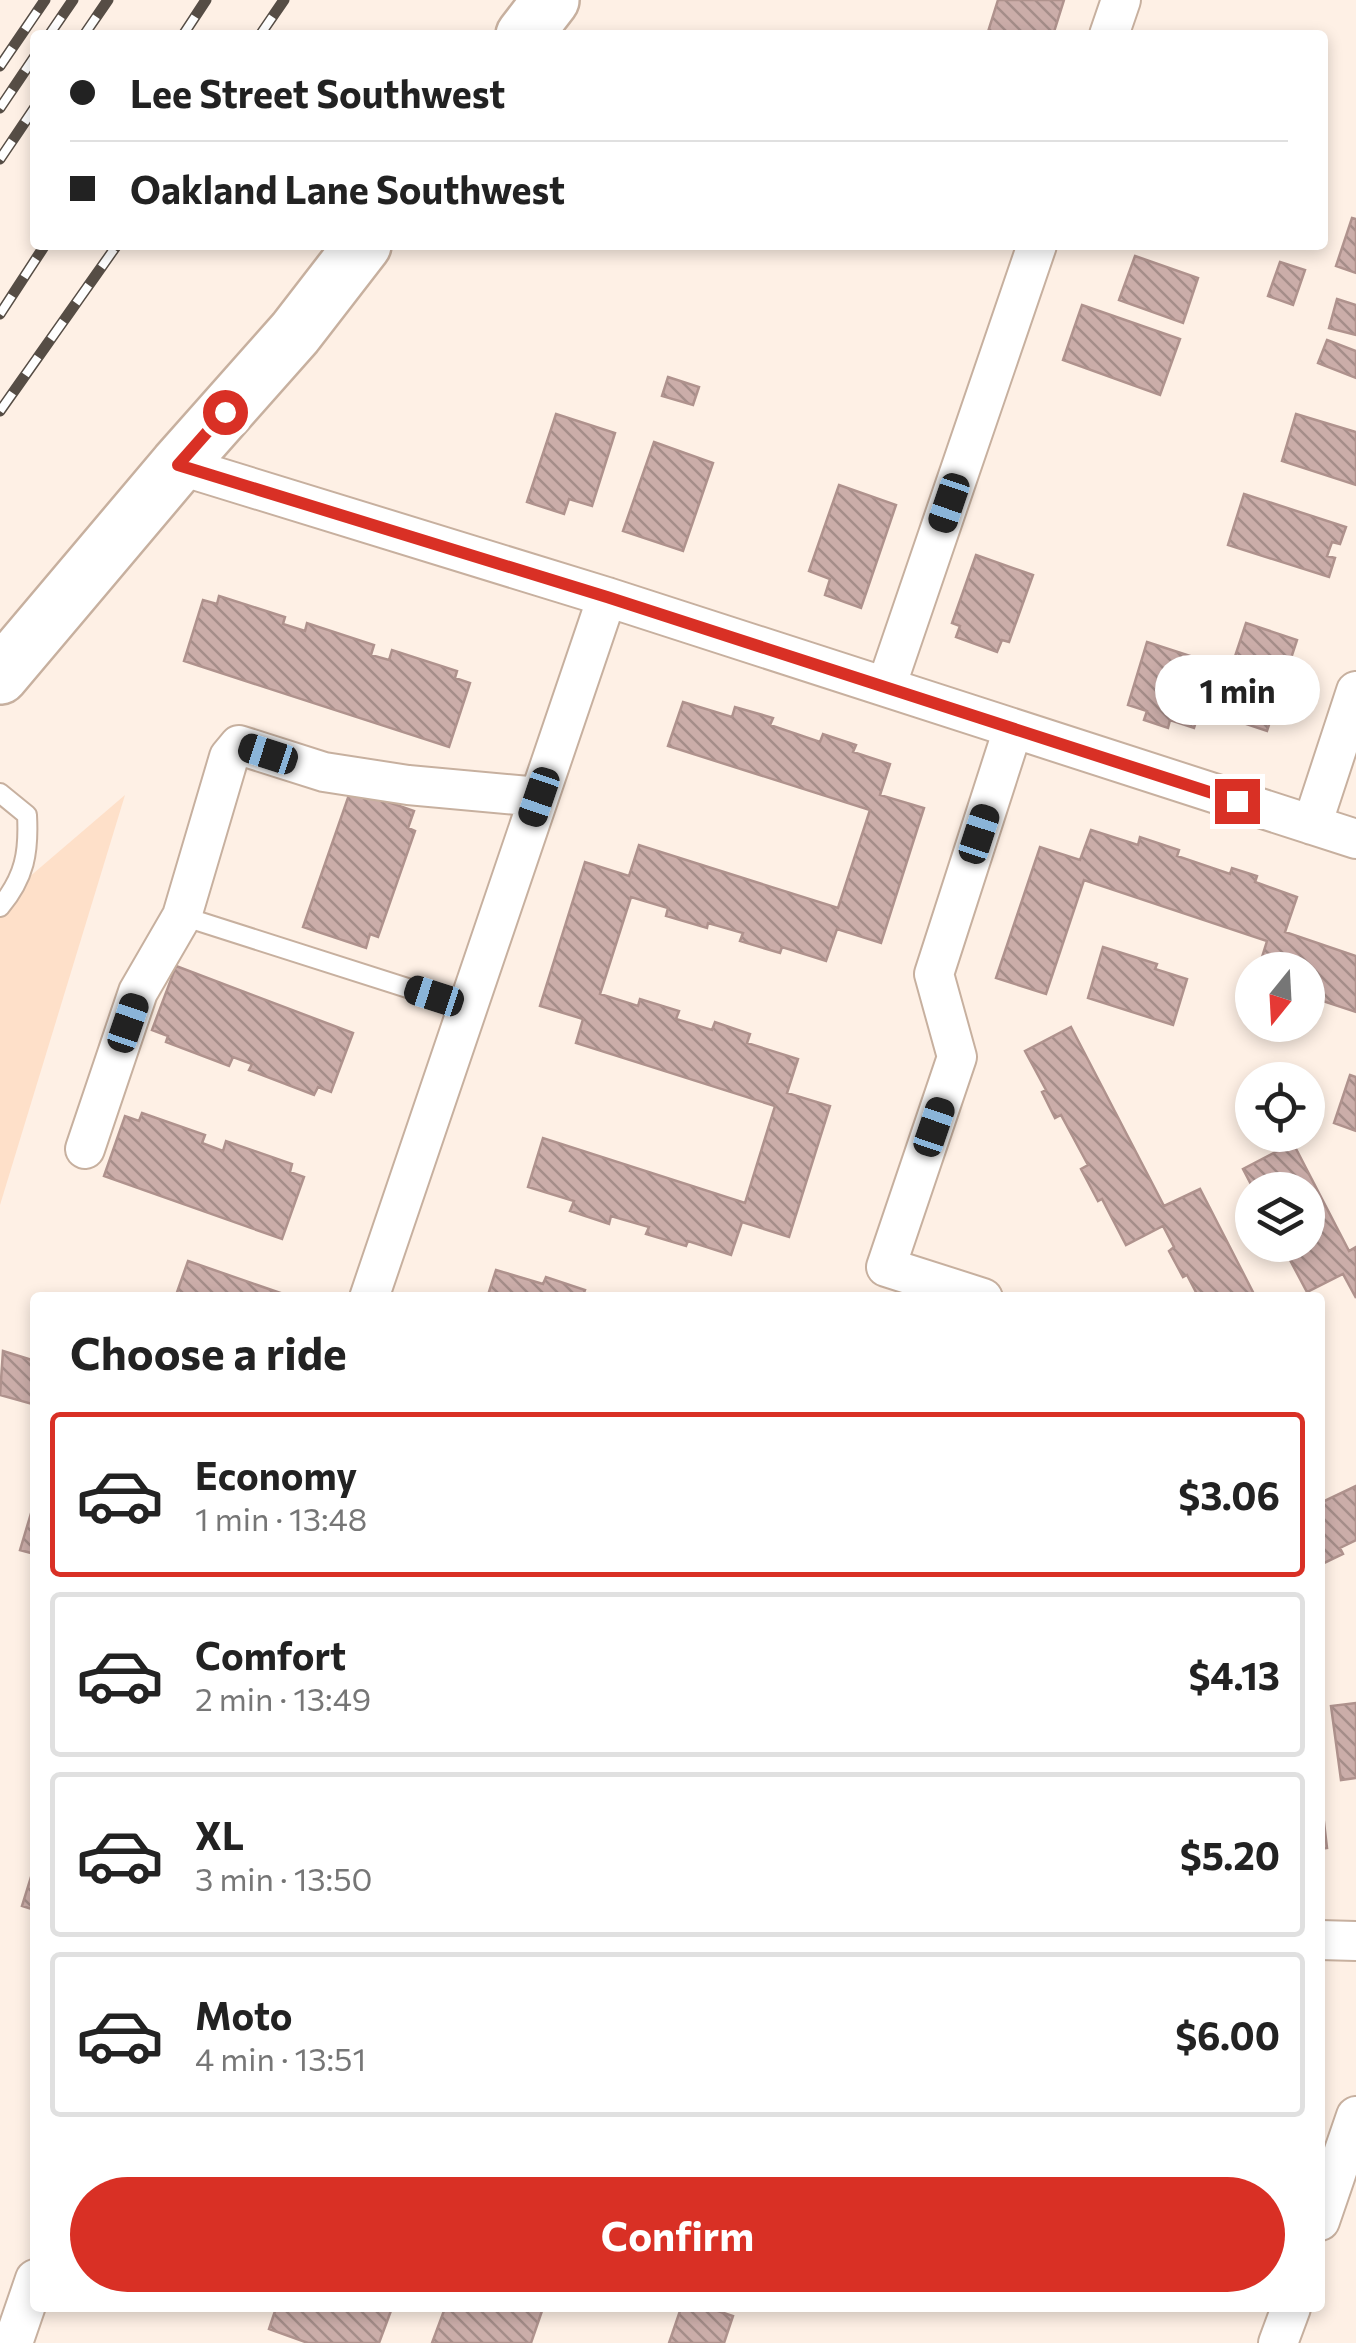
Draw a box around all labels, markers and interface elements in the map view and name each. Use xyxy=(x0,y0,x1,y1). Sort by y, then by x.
text: Lee Street Southwest xyxy=(130,69,505,116)
text: Oakland Lane Southwest xyxy=(130,165,565,212)
route start xyxy=(203,390,248,435)
car xyxy=(925,470,973,536)
callout: 1 min xyxy=(1154,656,1320,726)
text: 1 min xyxy=(1200,670,1275,710)
car xyxy=(235,730,301,778)
car xyxy=(515,764,563,830)
route end xyxy=(1215,779,1260,824)
car xyxy=(955,801,1003,867)
north arrow xyxy=(1235,952,1325,1042)
map controls xyxy=(1235,952,1325,1262)
car xyxy=(401,972,467,1020)
car xyxy=(104,990,152,1056)
button: locate xyxy=(1235,1062,1325,1152)
car xyxy=(910,1094,958,1160)
button: layers xyxy=(1235,1172,1325,1262)
text: Choose a ride xyxy=(70,1324,347,1379)
icon: car xyxy=(75,1450,165,1540)
text: Economy xyxy=(195,1451,357,1498)
text: $3.06 xyxy=(1178,1471,1280,1518)
text: 1 min · 13:48 xyxy=(195,1498,367,1538)
icon: car xyxy=(75,1630,165,1720)
text: Comfort xyxy=(195,1631,346,1678)
text: $4.13 xyxy=(1188,1651,1280,1698)
text: 2 min · 13:49 xyxy=(195,1678,371,1718)
icon: car xyxy=(75,1810,165,1900)
text: XL xyxy=(195,1811,244,1858)
text: $5.20 xyxy=(1180,1831,1280,1878)
text: 3 min · 13:50 xyxy=(195,1858,372,1898)
icon: car xyxy=(75,1990,165,2080)
text: Moto xyxy=(195,1991,293,2038)
text: $6.00 xyxy=(1175,2011,1280,2058)
text: 4 min · 13:51 xyxy=(195,2038,366,2078)
button: Confirm xyxy=(70,2177,1285,2292)

